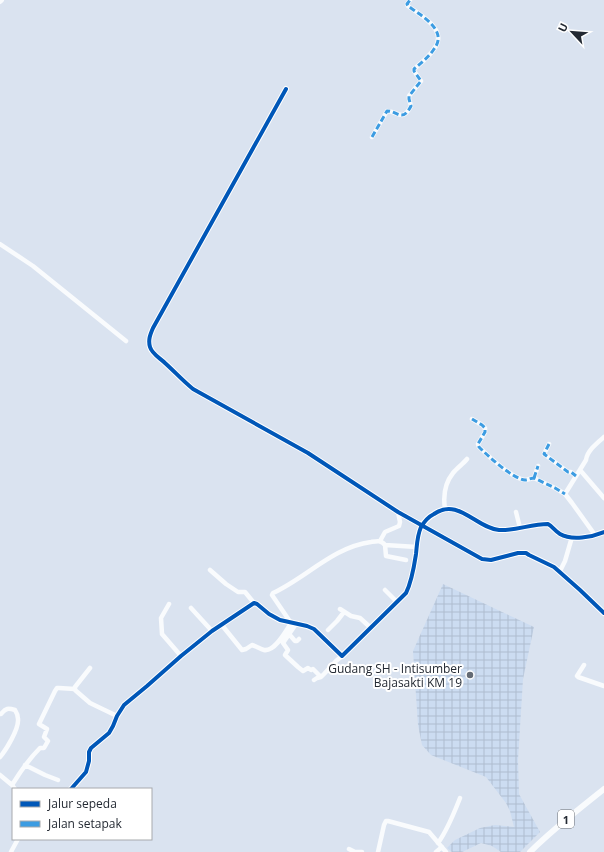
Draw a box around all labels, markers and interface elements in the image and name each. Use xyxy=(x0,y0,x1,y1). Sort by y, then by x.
north arrow xyxy=(552,12,592,52)
text: U xyxy=(554,20,571,34)
place label: Gudang SH - Intisumber Bajasakti KM 19 xyxy=(328,660,462,691)
marker: Gudang SH - Intisumber Bajasakti KM 19 xyxy=(465,670,475,680)
legend xyxy=(12,788,152,840)
text: Jalur sepeda xyxy=(47,795,117,812)
road number: 1 xyxy=(558,810,574,828)
text: Jalan setapak xyxy=(47,815,122,832)

